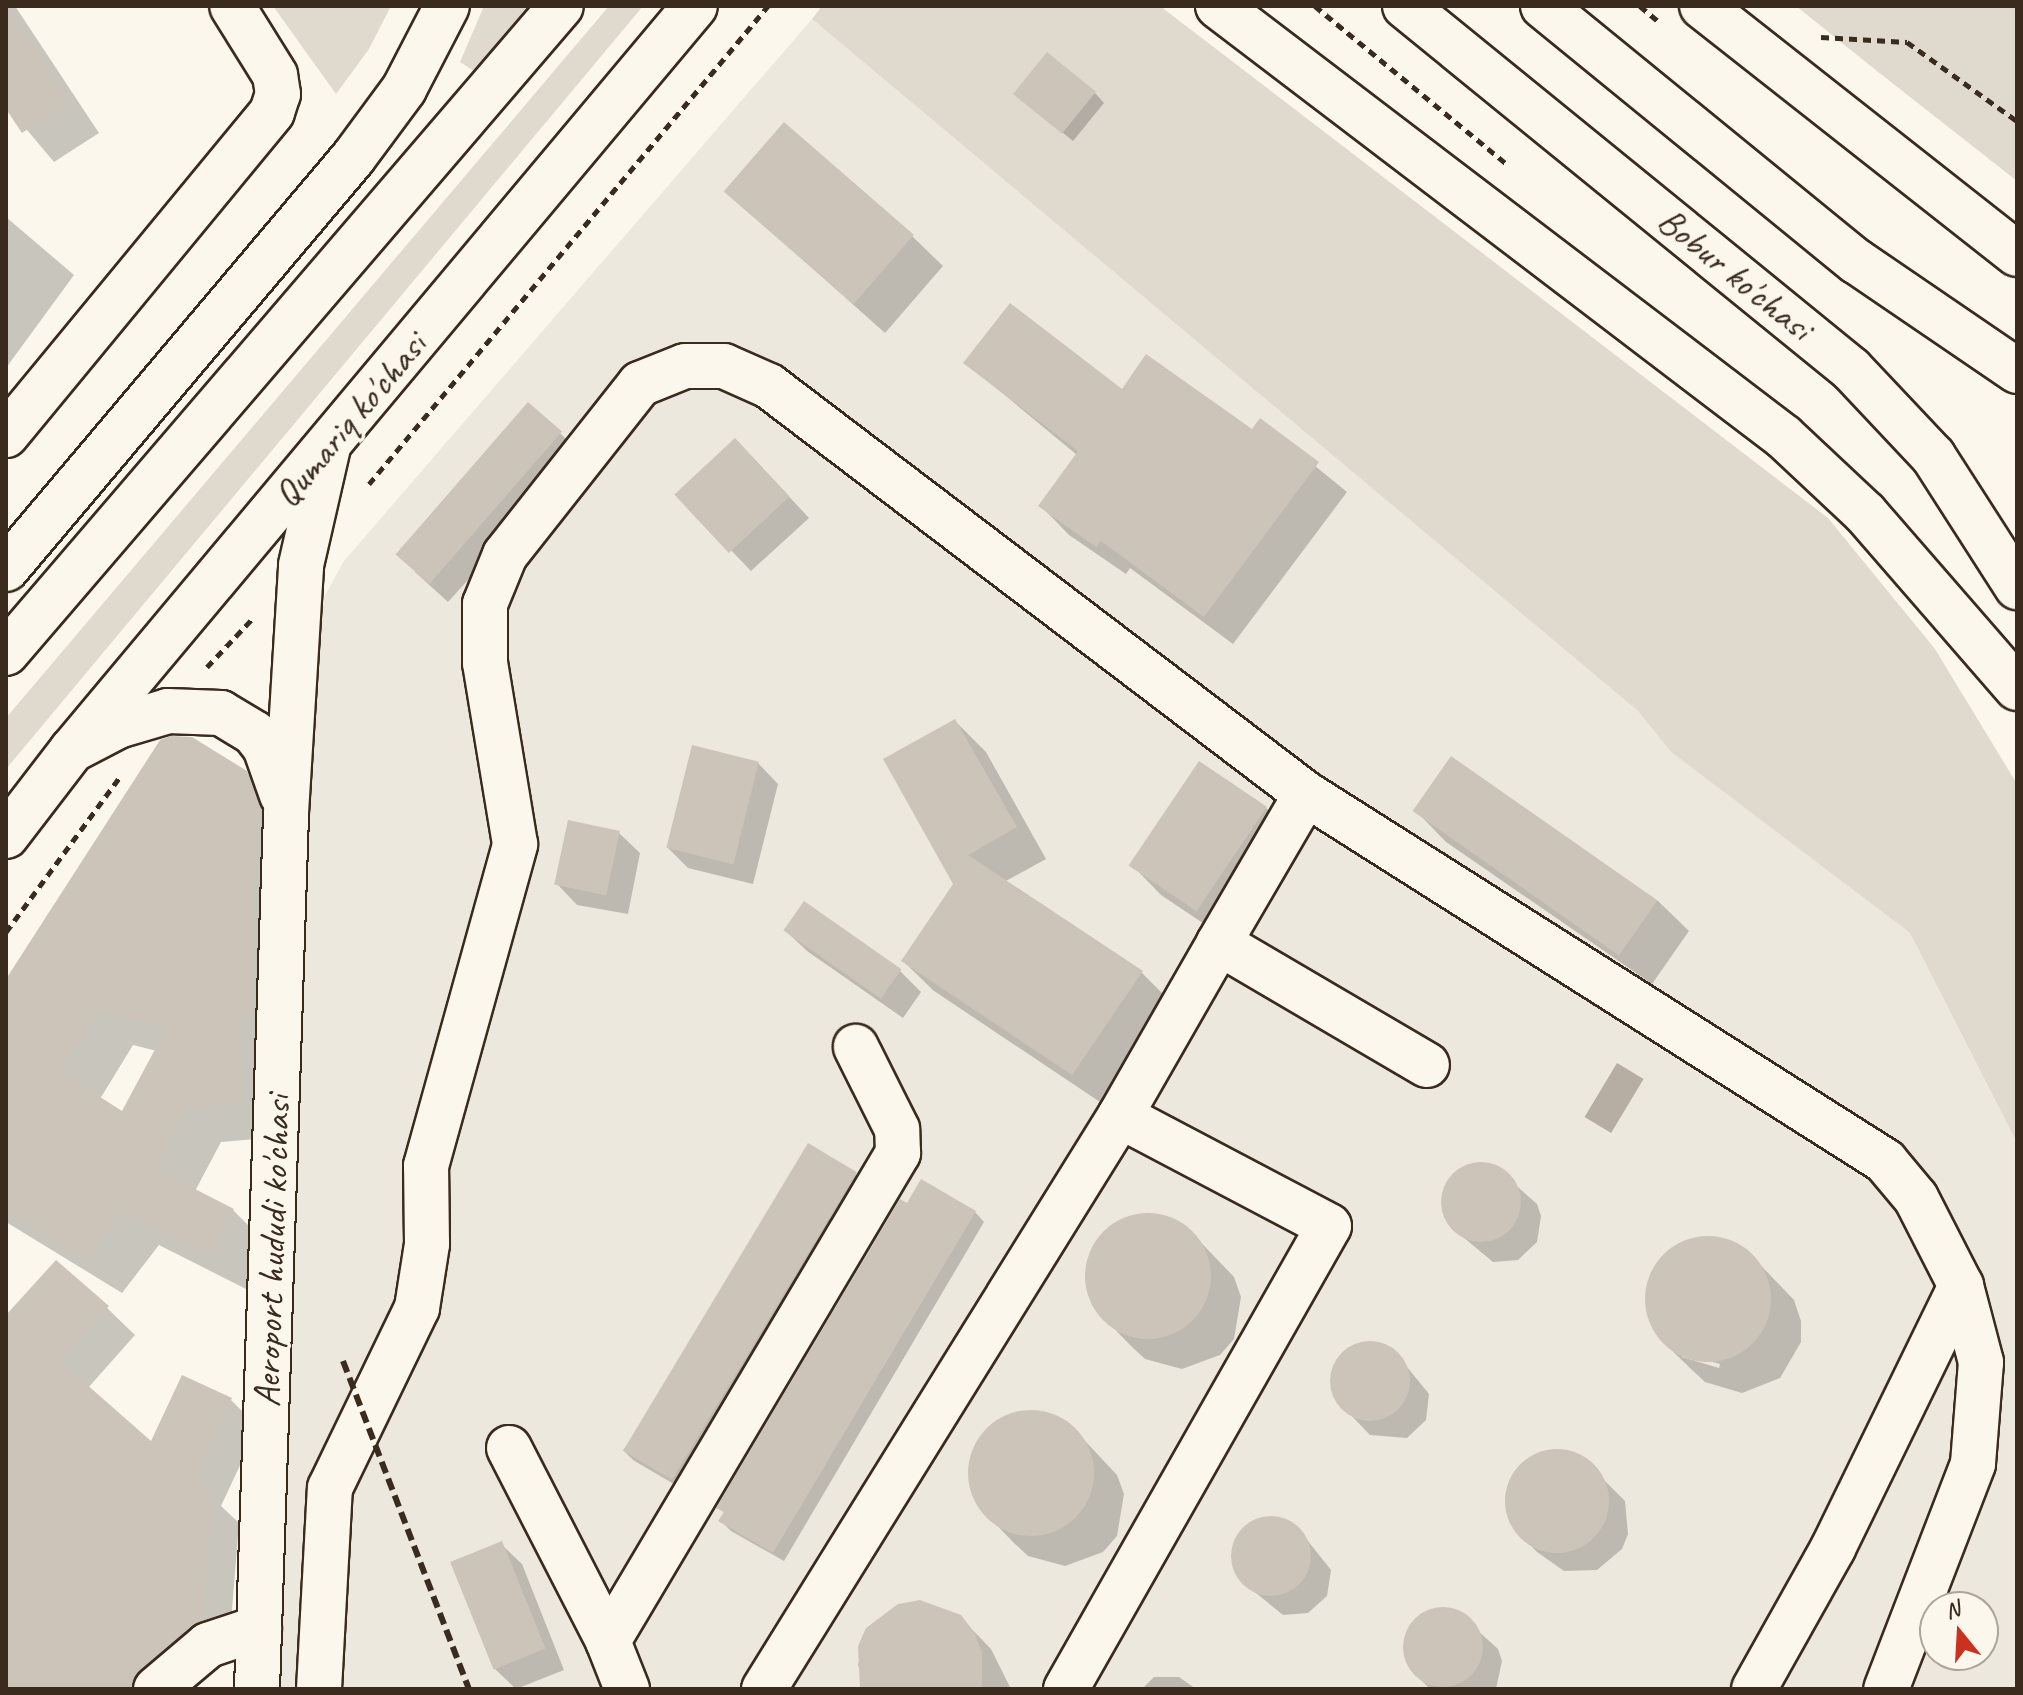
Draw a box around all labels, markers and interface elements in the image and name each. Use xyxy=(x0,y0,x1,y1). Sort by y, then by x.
street label: Bobur ko'chasi xyxy=(1648,198,1822,350)
street label: Qumariq ko'chasi xyxy=(264,324,436,516)
street label: Aeroport hududi ko'chasi xyxy=(244,1094,300,1408)
north arrow xyxy=(1919,1591,1999,1671)
text: N xyxy=(1941,1595,1963,1625)

